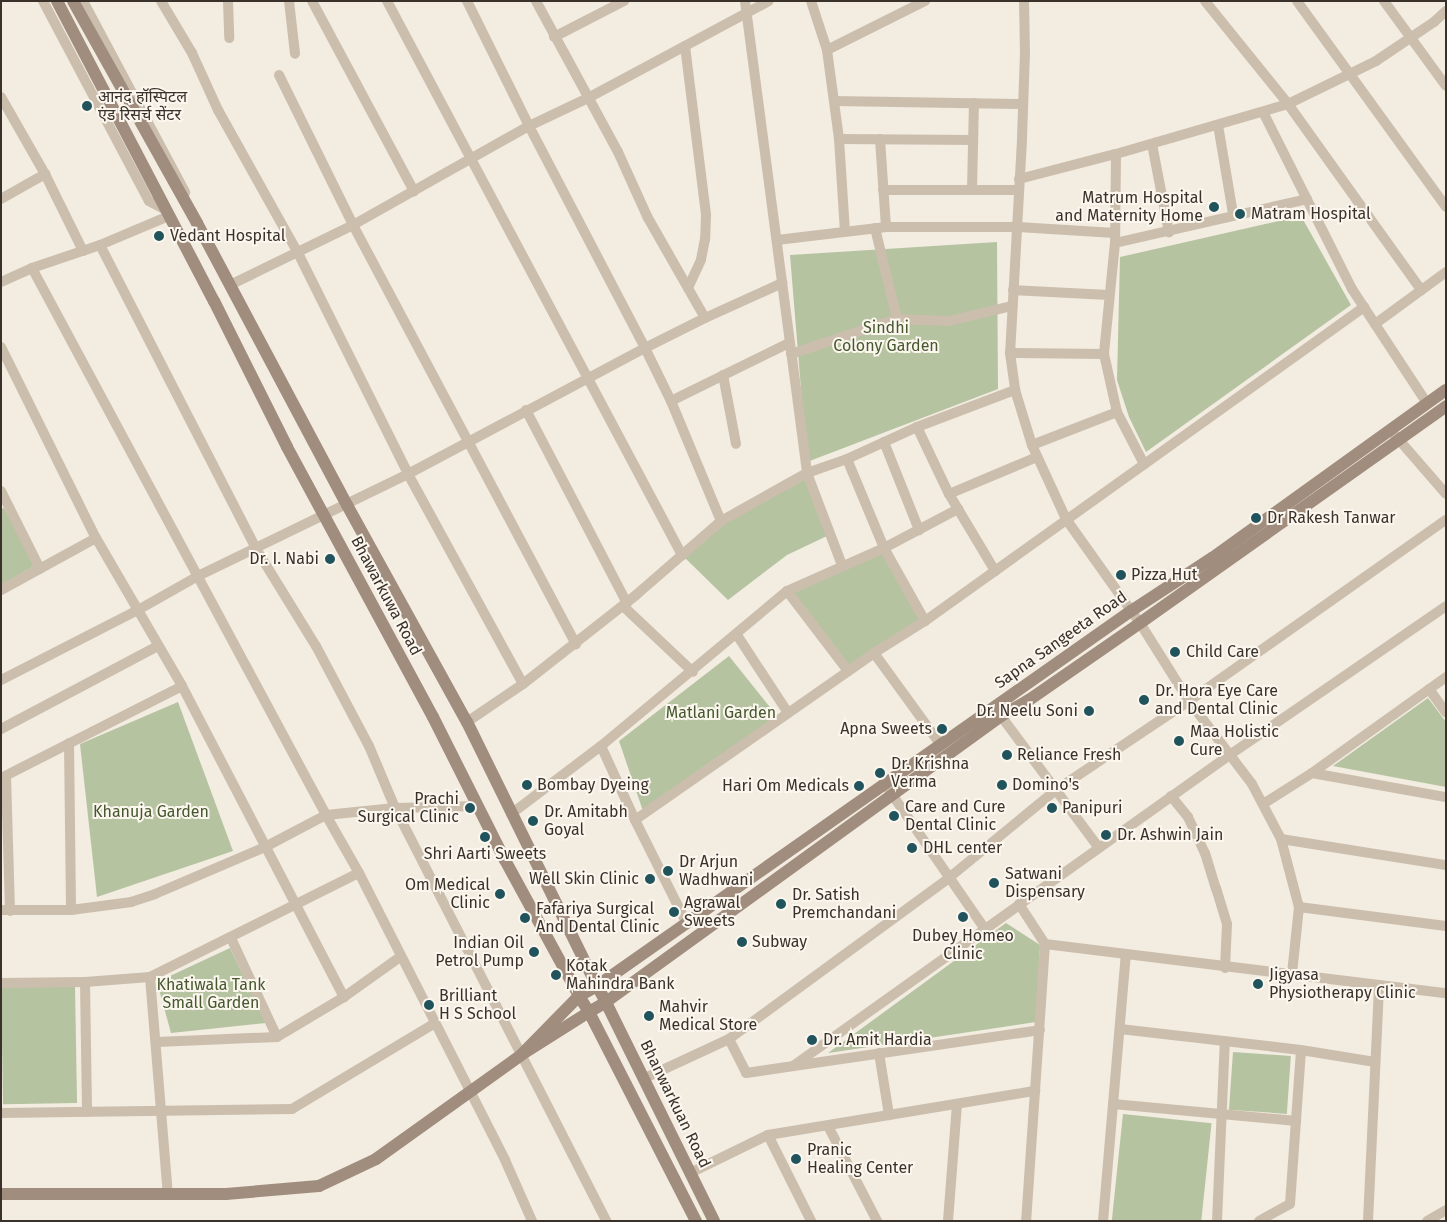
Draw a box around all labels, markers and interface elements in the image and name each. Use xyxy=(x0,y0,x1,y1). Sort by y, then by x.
place label: आनंद हॉस्पिटल एंड रिसर्च सेंटर xyxy=(98,87,187,125)
marker: आनंद हॉस्पिटल एंड रिसर्च सेंटर xyxy=(80,99,94,113)
place label: Matrum Hospital and Maternity Home xyxy=(1055,188,1203,226)
marker: Matrum Hospital and Maternity Home xyxy=(1207,200,1221,214)
place label: Matram Hospital xyxy=(1251,204,1371,224)
marker: Matram Hospital xyxy=(1233,207,1247,221)
place label: Vedant Hospital xyxy=(170,226,285,246)
marker: Vedant Hospital xyxy=(152,229,166,243)
park label: Sindhi Colony Garden xyxy=(833,318,939,356)
place label: Dr Rakesh Tanwar xyxy=(1267,508,1396,528)
marker: Dr Rakesh Tanwar xyxy=(1249,511,1263,525)
street label: Bhawarkuwa Road xyxy=(346,533,426,659)
place label: Dr. I. Nabi xyxy=(249,549,319,569)
marker: Dr. I. Nabi xyxy=(323,552,337,566)
place label: Pizza Hut xyxy=(1131,565,1197,585)
marker: Pizza Hut xyxy=(1115,569,1127,581)
street label: Sapna Sangeeta Road xyxy=(991,587,1131,693)
place label: Child Care xyxy=(1186,642,1259,662)
marker: Child Care xyxy=(1168,645,1182,659)
place label: Dr. Hora Eye Care and Dental Clinic xyxy=(1155,681,1278,719)
marker: Dr. Hora Eye Care and Dental Clinic xyxy=(1137,693,1151,707)
place label: Dr. Neelu Soni xyxy=(976,701,1078,721)
park label: Matlani Garden xyxy=(666,703,776,723)
marker: Dr. Neelu Soni xyxy=(1082,704,1096,718)
place label: Apna Sweets xyxy=(840,719,932,739)
place label: Maa Holistic Cure xyxy=(1190,722,1279,760)
marker: Apna Sweets xyxy=(936,723,948,735)
marker: Maa Holistic Cure xyxy=(1172,734,1186,748)
place label: Reliance Fresh xyxy=(1017,745,1121,765)
marker: Reliance Fresh xyxy=(1001,749,1013,761)
place label: Dr. Krishna Verma xyxy=(891,754,969,792)
marker: Dr. Krishna Verma xyxy=(873,766,887,780)
place label: Bombay Dyeing xyxy=(537,775,649,795)
place label: Domino's xyxy=(1012,775,1079,795)
place label: Hari Om Medicals xyxy=(722,776,849,796)
marker: Bombay Dyeing xyxy=(521,779,533,791)
marker: Domino's xyxy=(996,779,1008,791)
marker: Hari Om Medicals xyxy=(853,780,865,792)
place label: Prachi Surgical Clinic xyxy=(358,789,459,827)
place label: Care and Cure Dental Clinic xyxy=(905,797,1005,835)
place label: Panipuri xyxy=(1062,798,1123,818)
marker: Prachi Surgical Clinic xyxy=(463,801,477,815)
park label: Khanuja Garden xyxy=(93,802,209,822)
place label: Dr. Amitabh Goyal xyxy=(544,802,628,840)
marker: Panipuri xyxy=(1046,802,1058,814)
marker: Care and Cure Dental Clinic xyxy=(887,809,901,823)
marker: Dr. Amitabh Goyal xyxy=(526,814,540,828)
place label: Dr. Ashwin Jain xyxy=(1117,825,1223,845)
marker: Dr. Ashwin Jain xyxy=(1099,828,1113,842)
marker: Shri Aarti Sweets xyxy=(479,831,491,843)
place label: DHL center xyxy=(923,838,1002,858)
marker: DHL center xyxy=(905,841,919,855)
place label: Shri Aarti Sweets xyxy=(424,844,546,864)
place label: Dr Arjun Wadhwani xyxy=(679,852,753,890)
marker: Dr Arjun Wadhwani xyxy=(661,864,675,878)
place label: Satwani Dispensary xyxy=(1005,864,1085,902)
place label: Well Skin Clinic xyxy=(529,869,639,889)
marker: Well Skin Clinic xyxy=(643,872,657,886)
place label: Om Medical Clinic xyxy=(405,875,490,913)
marker: Satwani Dispensary xyxy=(987,876,1001,890)
place label: Dr. Satish Premchandani xyxy=(792,885,896,923)
marker: Om Medical Clinic xyxy=(494,888,506,900)
place label: Agrawal Sweets xyxy=(684,893,740,931)
marker: Dr. Satish Premchandani xyxy=(774,897,788,911)
place label: Fafariya Surgical And Dental Clinic xyxy=(536,899,659,937)
marker: Agrawal Sweets xyxy=(668,906,680,918)
marker: Dubey Homeo Clinic xyxy=(956,910,970,924)
marker: Fafariya Surgical And Dental Clinic xyxy=(518,911,532,925)
place label: Dubey Homeo Clinic xyxy=(912,926,1014,964)
place label: Subway xyxy=(752,932,807,952)
place label: Indian Oil Petrol Pump xyxy=(435,933,524,971)
marker: Subway xyxy=(736,936,748,948)
marker: Indian Oil Petrol Pump xyxy=(528,946,540,958)
place label: Kotak Mahindra Bank xyxy=(566,956,675,994)
place label: Jigyasa Physiotherapy Clinic xyxy=(1269,965,1416,1003)
marker: Kotak Mahindra Bank xyxy=(550,969,562,981)
park label: Khatiwala Tank Small Garden xyxy=(157,975,265,1013)
marker: Jigyasa Physiotherapy Clinic xyxy=(1251,977,1265,991)
place label: Brilliant H S School xyxy=(439,986,516,1024)
place label: Mahvir Medical Store xyxy=(659,997,757,1035)
marker: Brilliant H S School xyxy=(423,999,435,1011)
marker: Mahvir Medical Store xyxy=(643,1010,655,1022)
place label: Dr. Amit Hardia xyxy=(823,1030,932,1050)
marker: Dr. Amit Hardia xyxy=(805,1033,819,1047)
street label: Bhanwarkuan Road xyxy=(636,1037,714,1171)
place label: Pranic Healing Center xyxy=(807,1140,913,1178)
marker: Pranic Healing Center xyxy=(789,1152,803,1166)

